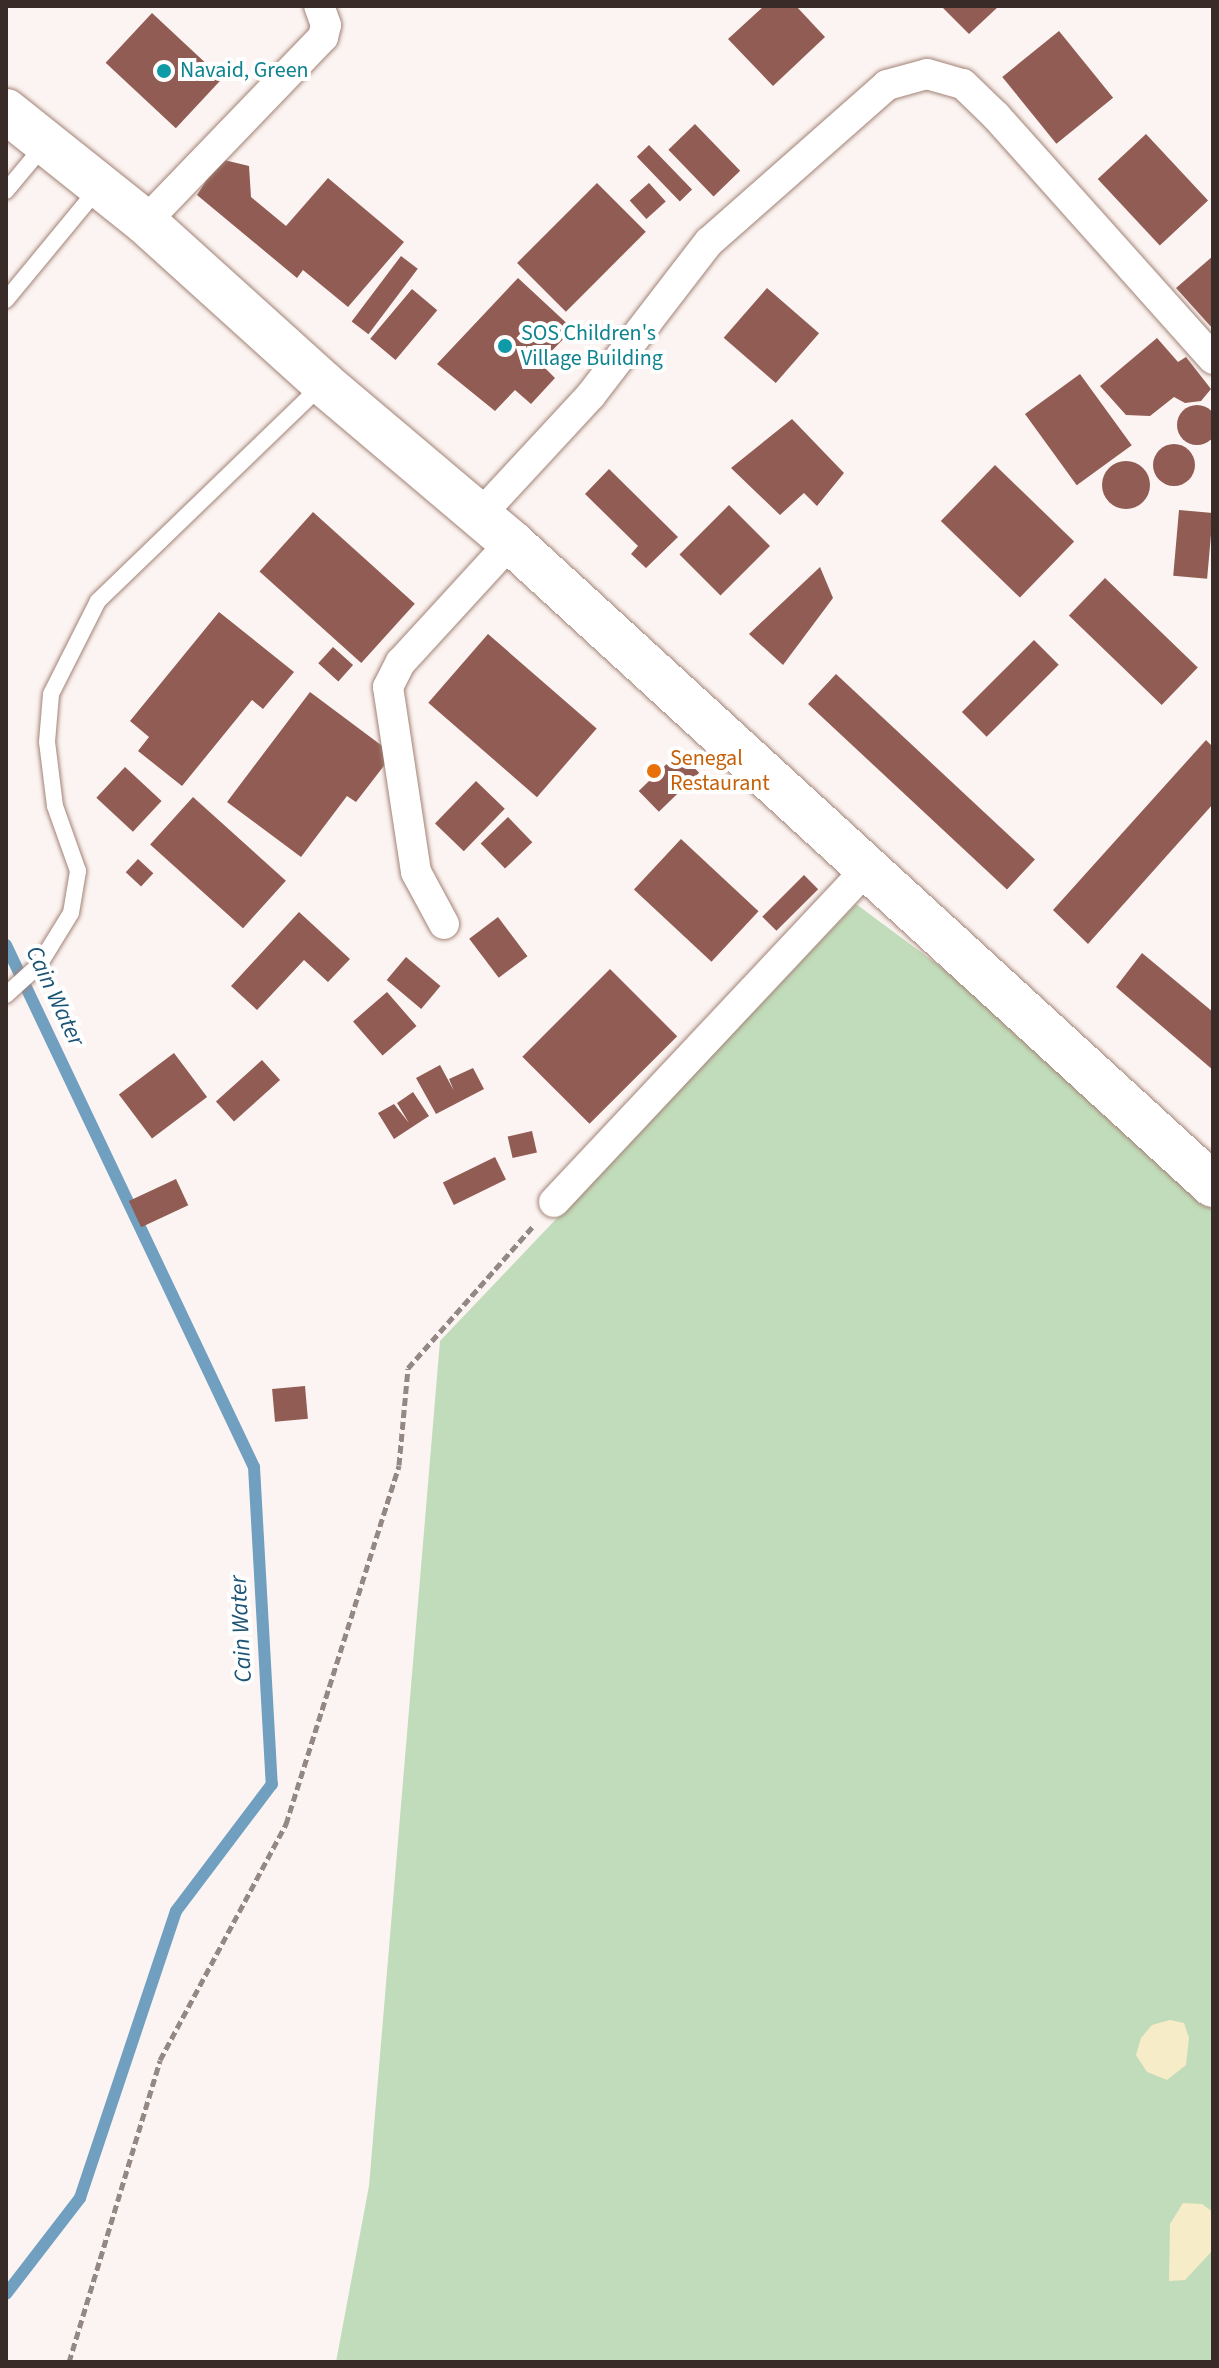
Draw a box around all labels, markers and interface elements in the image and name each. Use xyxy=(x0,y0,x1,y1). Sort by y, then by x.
place label: Navaid, Green xyxy=(180,58,309,84)
marker: Navaid, Green xyxy=(155,62,173,80)
place label: SOS Children's Village Building xyxy=(521,320,663,372)
marker: SOS Children's Village Building xyxy=(496,337,514,355)
place label: Senegal Restaurant xyxy=(670,745,770,796)
marker: Senegal Restaurant xyxy=(645,762,663,780)
water label: Cain Water xyxy=(19,941,91,1051)
water label: Cain Water xyxy=(224,1575,258,1683)

